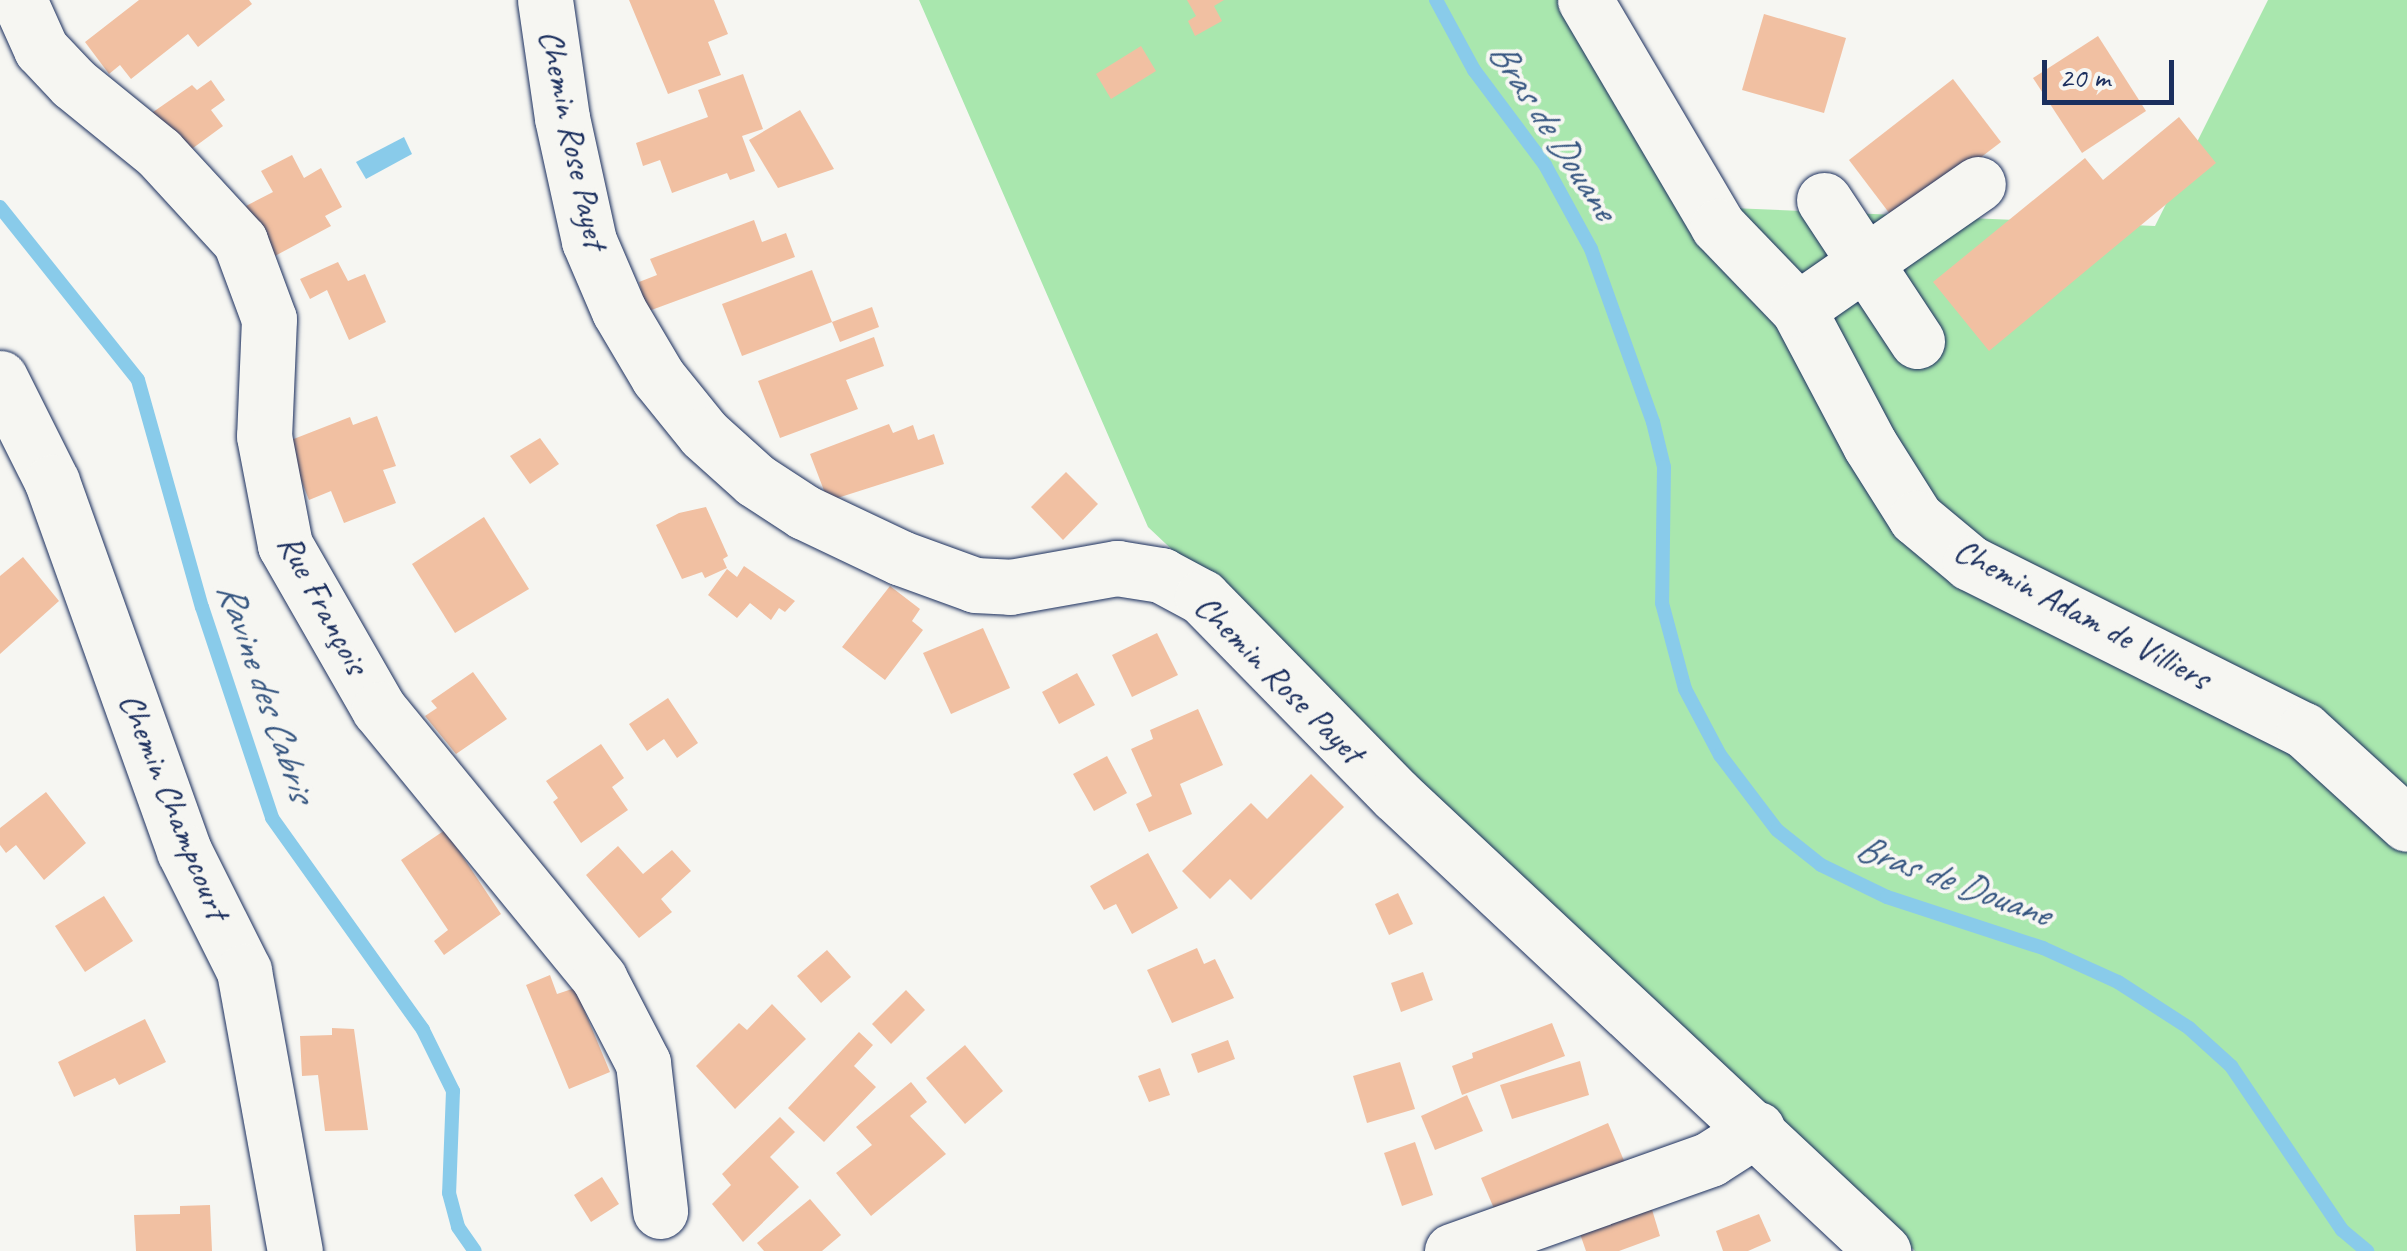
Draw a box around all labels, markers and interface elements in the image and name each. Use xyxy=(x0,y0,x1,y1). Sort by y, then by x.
street label: Chemin Rose Payet xyxy=(529,25,617,253)
water label: Bras de Douane xyxy=(1479,32,1627,228)
scale bar xyxy=(2047,40,2180,102)
text: 20 m xyxy=(2059,58,2110,96)
street label: Rue François xyxy=(269,527,377,681)
street label: Chemin Adam de Villiers xyxy=(1947,529,2217,699)
water label: Ravine des Cabris xyxy=(207,576,325,806)
street label: Chemin Rose Payet xyxy=(1185,585,1373,773)
street label: Chemin Champcourt xyxy=(109,686,239,926)
water label: Bras de Douane xyxy=(1850,824,2056,936)

